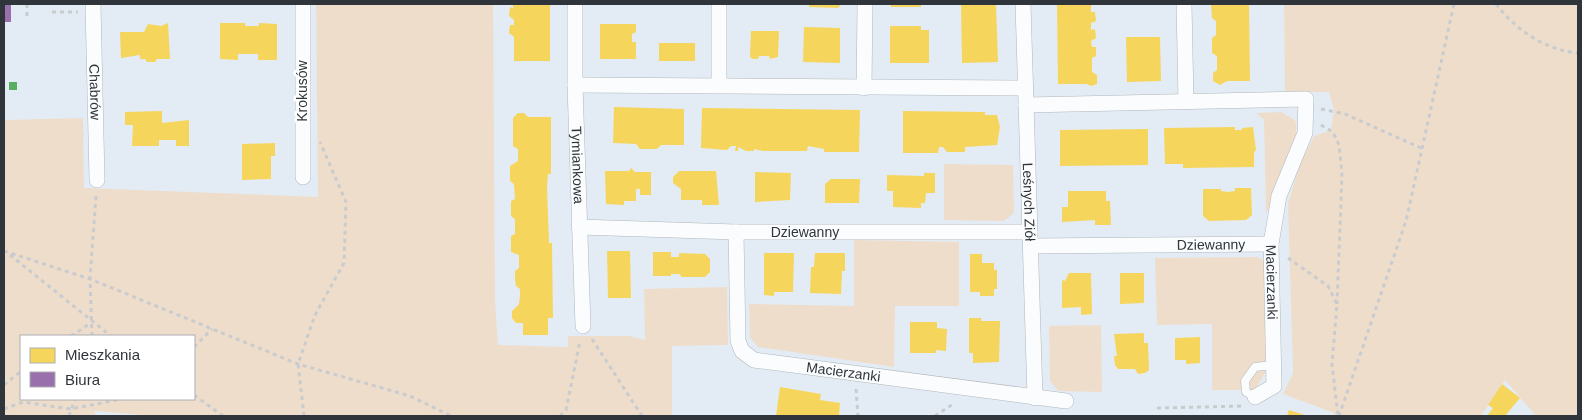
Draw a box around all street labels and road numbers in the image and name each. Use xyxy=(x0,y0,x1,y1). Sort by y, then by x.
street label: Krokusów xyxy=(294,59,310,122)
street label: Chabrów xyxy=(86,64,104,121)
street label: Tymiankowa xyxy=(568,126,587,204)
street label: Leśnych Ziół xyxy=(1020,162,1038,242)
street label: Dziewanny xyxy=(771,224,839,240)
street label: Dziewanny xyxy=(1177,236,1245,253)
street label: Macierzanki xyxy=(1263,245,1281,320)
street label: Macierzanki xyxy=(805,359,882,385)

